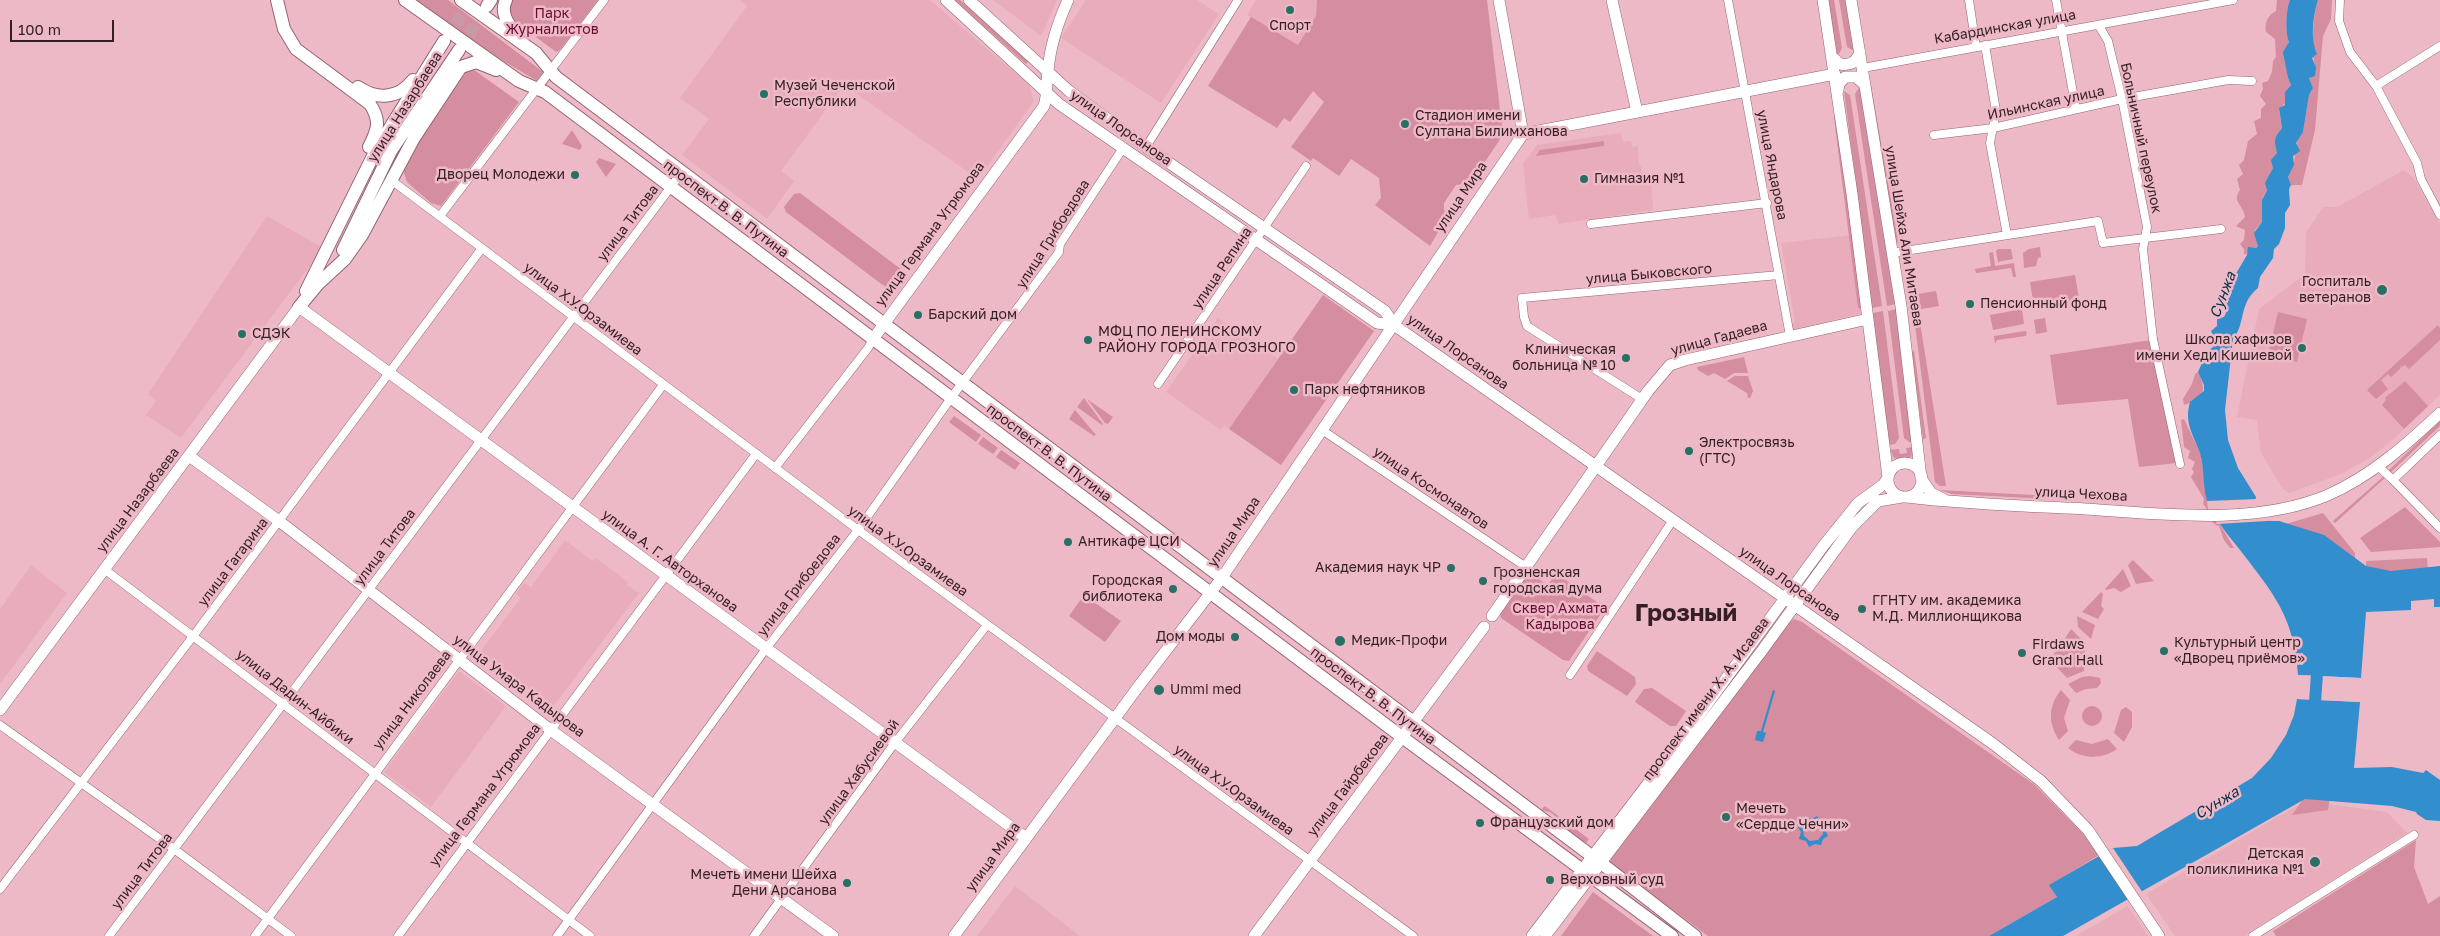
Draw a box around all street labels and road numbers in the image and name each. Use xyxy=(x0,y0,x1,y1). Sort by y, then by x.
street label: Кабардинская улица xyxy=(1933,6,2077,48)
street label: улица Назарбаева xyxy=(364,49,446,165)
street label: Больничный переулок xyxy=(2117,61,2165,215)
street label: Ильинская улица xyxy=(1986,82,2106,124)
street label: улица Лорсанова xyxy=(1067,87,1175,169)
street label: улица Яндарова xyxy=(1753,108,1791,222)
street label: улица Шейха Али Митаева xyxy=(1881,144,1927,328)
street label: проспект В. В. Путина xyxy=(660,156,792,262)
street label: улица Германа Угрюмова xyxy=(872,158,988,310)
street label: улица Мира xyxy=(1431,158,1491,236)
street label: улица Грибоедова xyxy=(1013,176,1093,292)
street label: улица Титова xyxy=(594,181,662,265)
street label: улица Репина xyxy=(1188,224,1256,312)
street label: улица Х.У.Орзамиева xyxy=(520,259,646,359)
street label: улица Быковского xyxy=(1585,260,1713,288)
street label: улица Лорсанова xyxy=(1404,311,1512,393)
street label: улица Гадаева xyxy=(1669,317,1769,359)
street label: проспект В. В. Путина xyxy=(983,400,1115,506)
street label: улица Космонавтов xyxy=(1370,443,1492,533)
street label: улица Назарбаева xyxy=(93,444,183,556)
street label: улица Чехова xyxy=(2034,483,2128,505)
street label: улица Мира xyxy=(1204,493,1264,571)
street label: улица Х.У.Орзамиева xyxy=(845,502,971,600)
street label: улица Титова xyxy=(351,505,419,589)
street label: улица А. Г. Авторханова xyxy=(599,506,741,616)
street label: улица Гагарина xyxy=(194,514,272,610)
street label: улица Грибоедова xyxy=(754,530,844,640)
street label: улица Лорсанова xyxy=(1736,543,1844,625)
street label: проспект имени Х. А. Исаева xyxy=(1639,614,1773,784)
street label: улица Умара Кадырова xyxy=(450,631,588,741)
street label: проспект В. В. Путина xyxy=(1307,643,1439,749)
street label: улица Дадин-Айбики xyxy=(233,646,357,748)
street label: улица Николаева xyxy=(369,647,455,753)
street label: улица Хабусиевой xyxy=(815,716,903,828)
street label: улица Германа Угрюмова xyxy=(426,720,544,870)
street label: улица Гайрбекова xyxy=(1304,730,1392,840)
street label: улица Х.У.Орзамиева xyxy=(1171,741,1297,839)
street label: улица Мира xyxy=(962,819,1024,895)
street label: улица Титова xyxy=(108,829,176,913)

